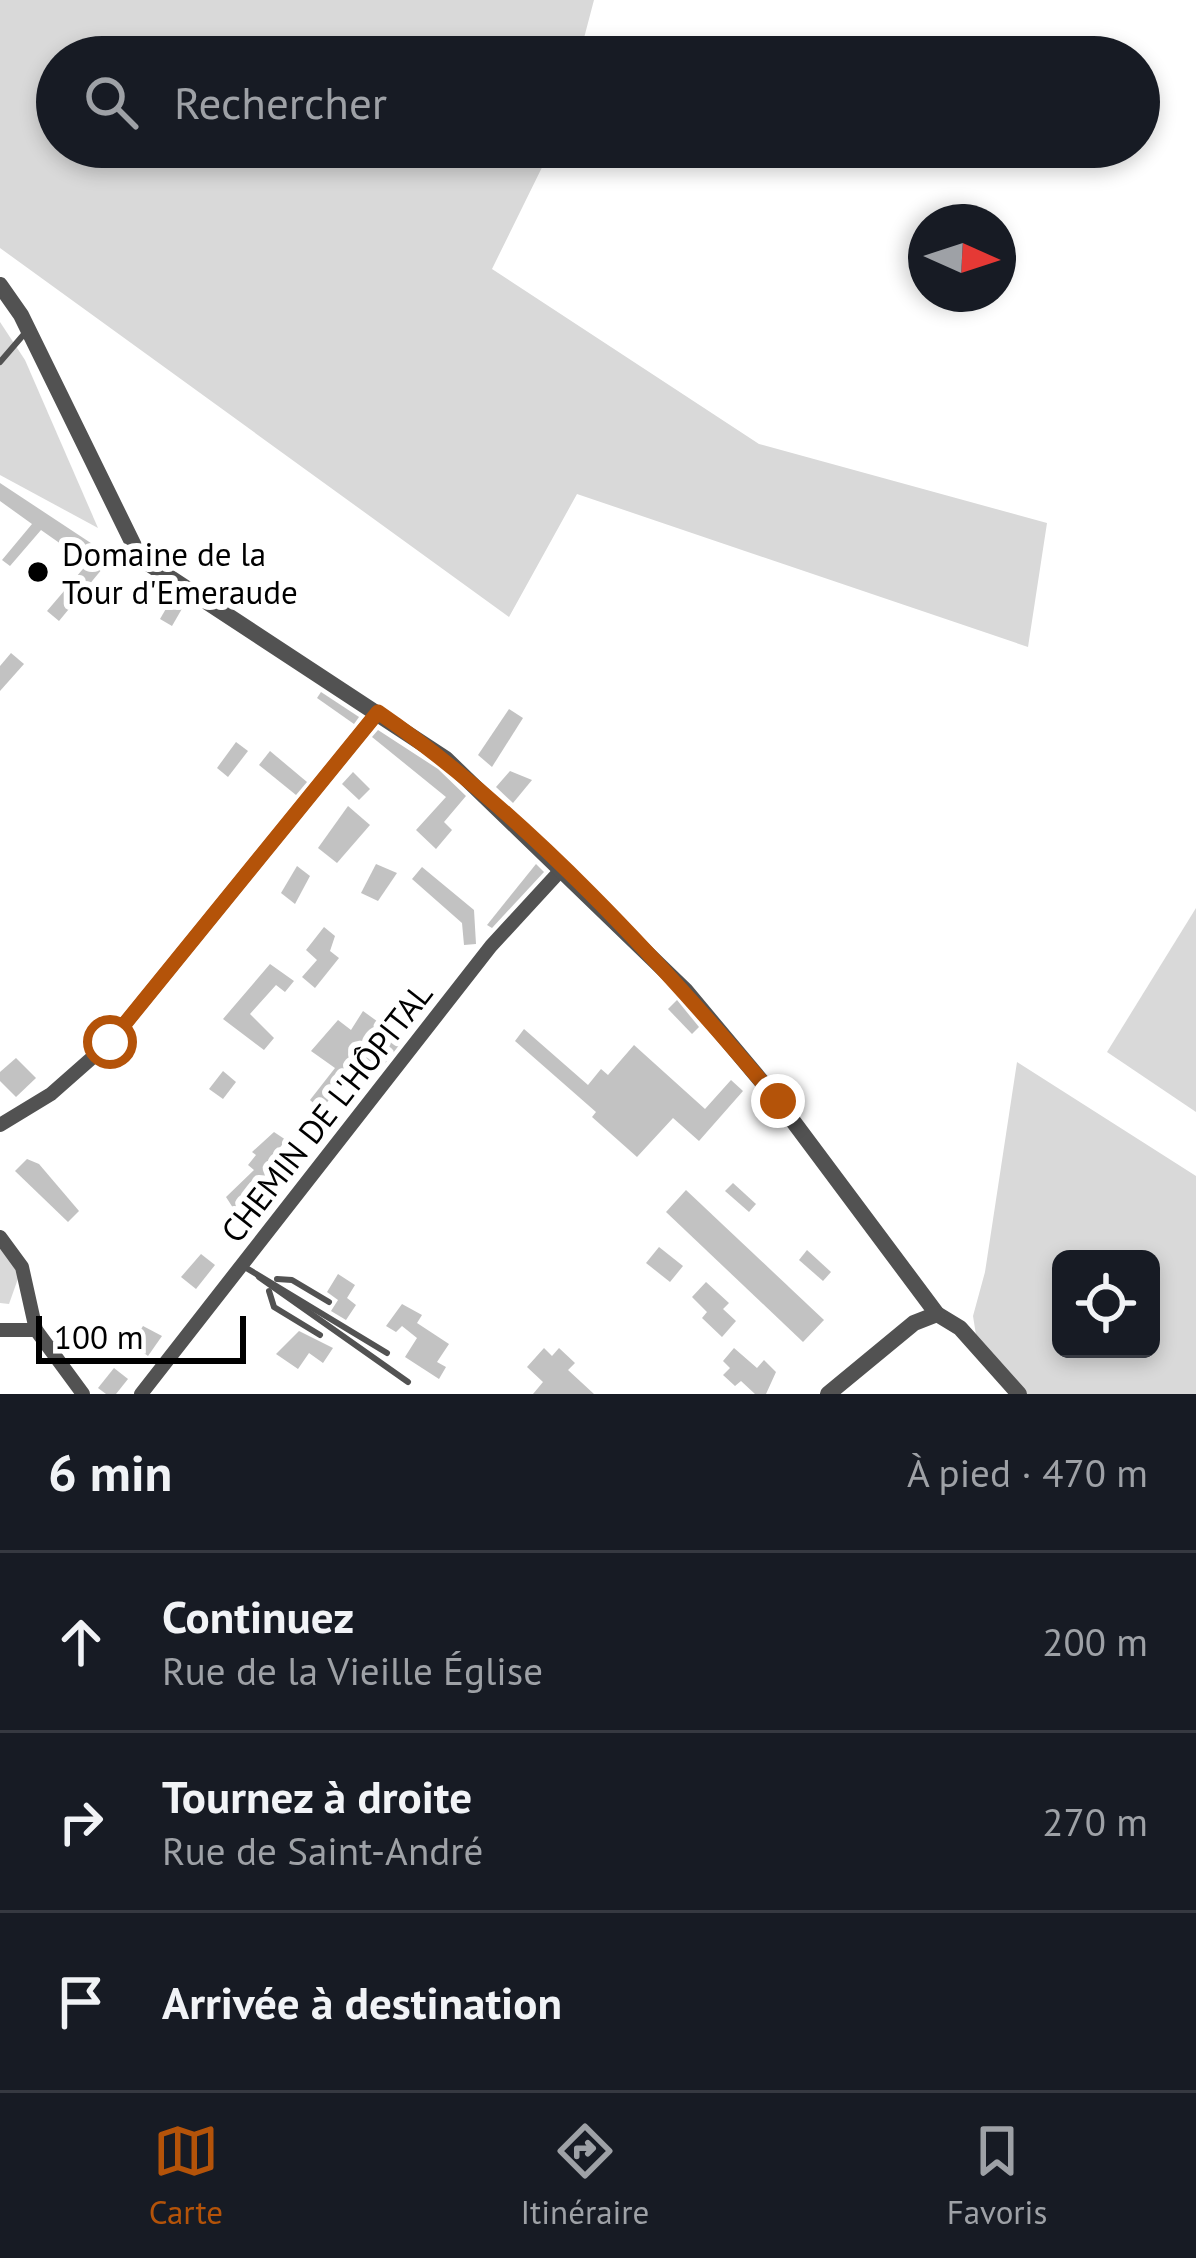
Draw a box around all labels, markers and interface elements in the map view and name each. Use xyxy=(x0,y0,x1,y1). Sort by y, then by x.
search box xyxy=(36,36,1160,168)
icon: search xyxy=(78,69,144,135)
text: Rechercher xyxy=(174,73,387,131)
north arrow xyxy=(908,204,1016,312)
place label: Domaine de la Tour d'Emeraude xyxy=(62,532,298,613)
marker: Domaine de la Tour d'Emeraude xyxy=(25,559,51,585)
street label: CHEMIN DE L'HÔPITAL xyxy=(211,973,441,1251)
route start xyxy=(83,1015,137,1069)
route end xyxy=(751,1074,805,1128)
map controls xyxy=(1052,1250,1160,1358)
button: locate xyxy=(1052,1250,1160,1358)
scale bar xyxy=(36,1310,246,1363)
text: 100 m xyxy=(54,1315,144,1358)
text: 6 min xyxy=(48,1439,172,1505)
text: À pied · 470 m xyxy=(907,1447,1148,1498)
text: Continuez xyxy=(162,1587,354,1645)
icon: ahead xyxy=(48,1609,114,1675)
text: 200 m xyxy=(1042,1616,1148,1667)
text: Rue de la Vieille Église xyxy=(162,1645,543,1696)
text: Tournez à droite xyxy=(162,1767,472,1825)
icon: right xyxy=(48,1789,114,1855)
text: 270 m xyxy=(1042,1796,1148,1847)
text: Rue de Saint-André xyxy=(162,1825,483,1876)
icon: arrive xyxy=(48,1969,114,2035)
text: Arrivée à destination xyxy=(162,1973,562,2031)
tab: Carte xyxy=(149,2118,223,2233)
tab: Itinéraire xyxy=(520,2118,649,2233)
tab: Favoris xyxy=(947,2118,1047,2233)

